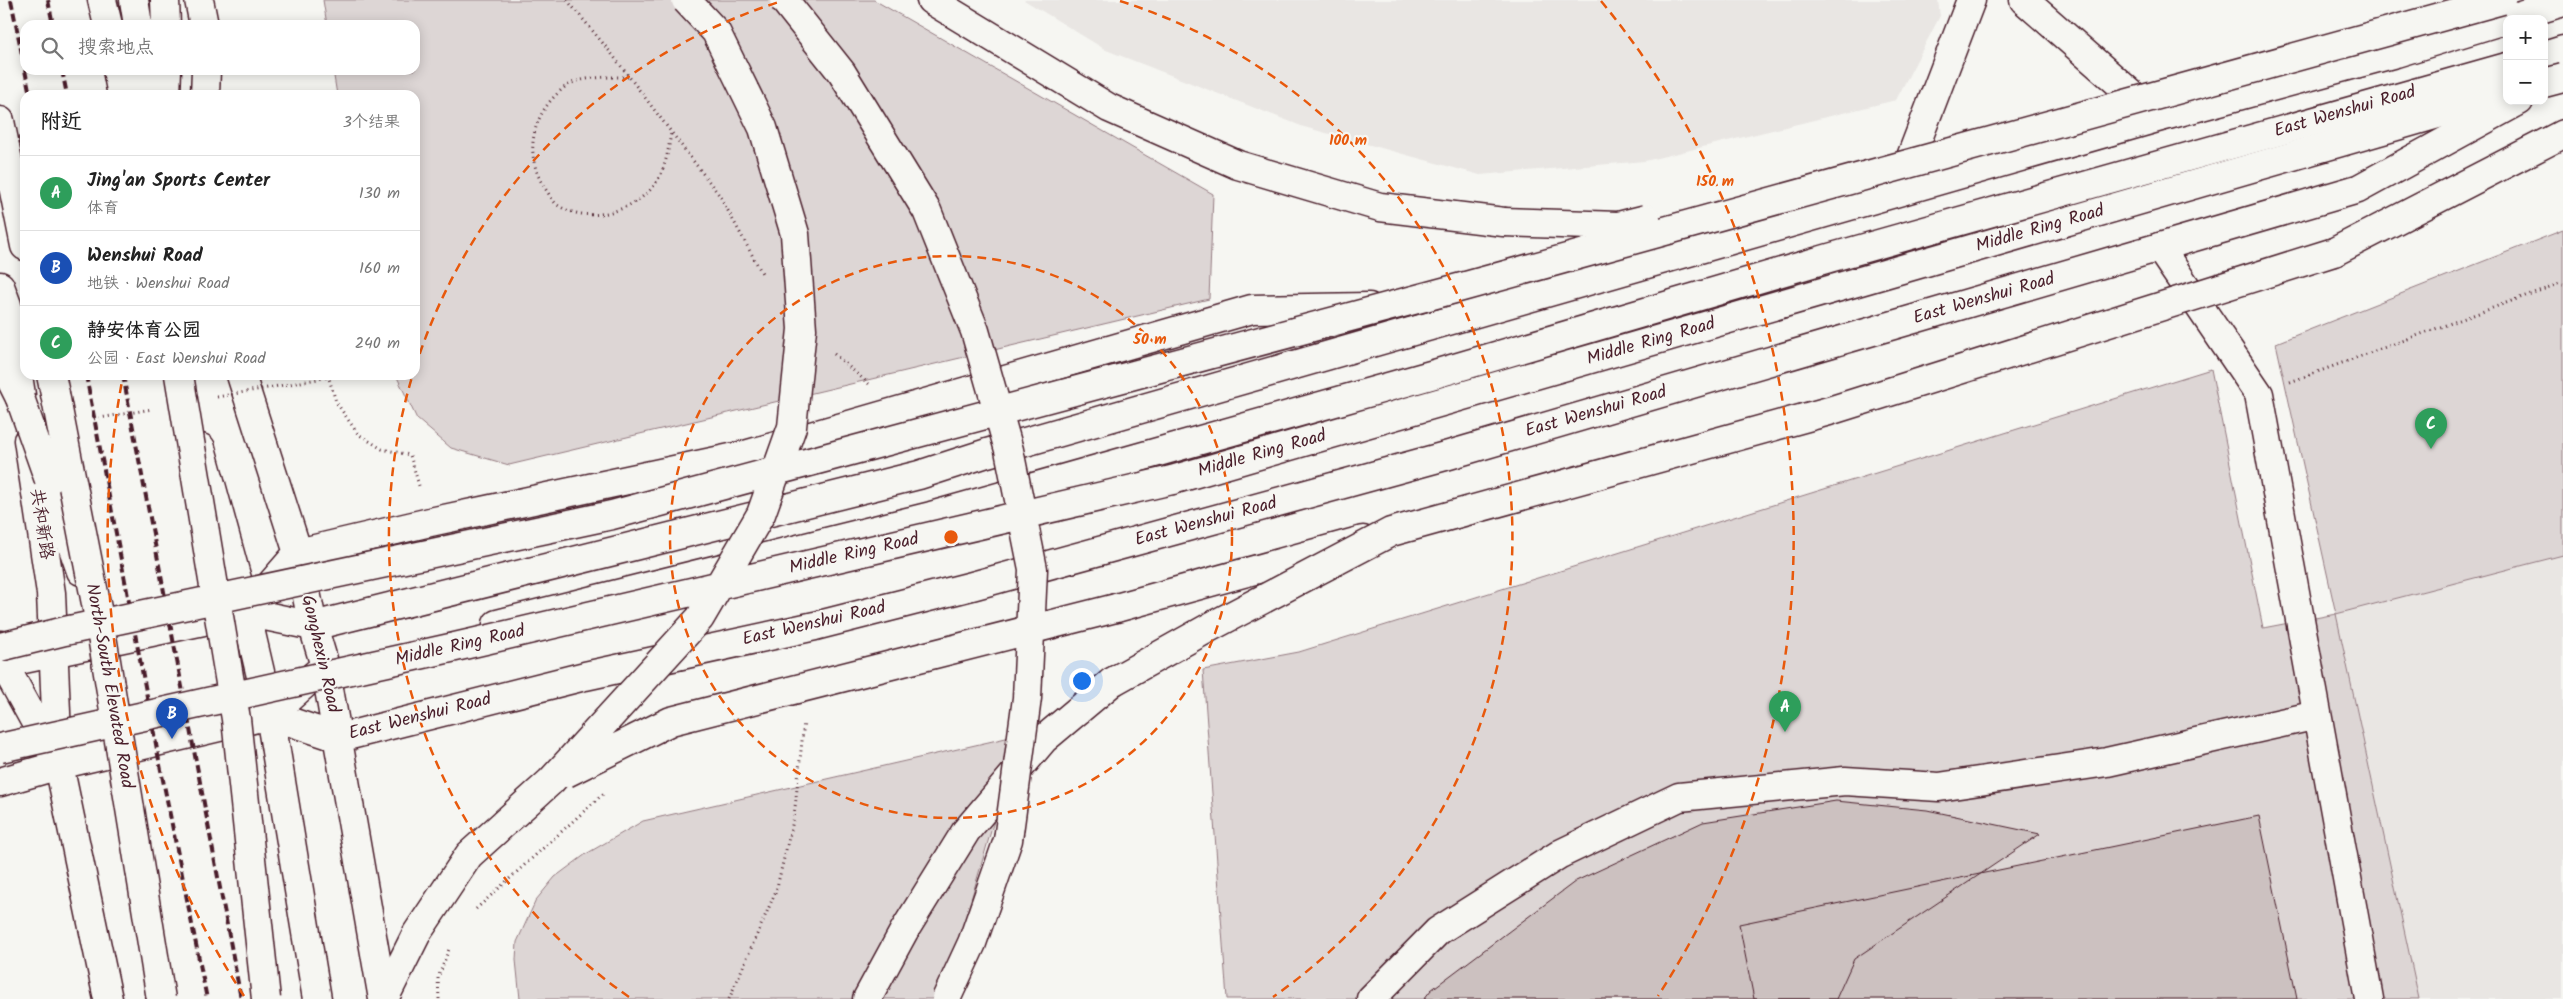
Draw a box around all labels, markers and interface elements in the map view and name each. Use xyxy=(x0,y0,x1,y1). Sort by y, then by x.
map controls xyxy=(2503,15,2548,105)
button: + xyxy=(2503,15,2548,60)
search box xyxy=(20,20,420,75)
text: 搜索地点 xyxy=(78,33,154,63)
icon: search xyxy=(38,34,66,62)
button: − xyxy=(2503,60,2548,105)
street label: East Wenshui Road xyxy=(2271,78,2420,146)
text: 附近 xyxy=(40,106,82,139)
text: 3个结果 xyxy=(343,110,400,135)
text: 100 m xyxy=(1329,129,1367,153)
text: Jing'an Sports Center xyxy=(87,166,270,196)
text: 150 m xyxy=(1696,170,1734,194)
text: A xyxy=(51,181,61,206)
text: 130 m xyxy=(359,181,400,206)
text: 体育 xyxy=(87,196,119,221)
street label: Middle Ring Road xyxy=(1972,197,2109,261)
text: Wenshui Road xyxy=(87,241,203,271)
text: B xyxy=(51,256,61,281)
text: 160 m xyxy=(359,256,400,281)
street label: East Wenshui Road xyxy=(1910,265,2059,333)
text: 地铁 · Wenshui Road xyxy=(87,271,229,296)
street label: Middle Ring Road xyxy=(1583,310,1720,374)
text: 静安体育公园 xyxy=(87,316,201,346)
text: 50 m xyxy=(1132,328,1167,352)
text: C xyxy=(51,331,61,356)
text: 240 m xyxy=(355,331,400,356)
text: 公园 · East Wenshui Road xyxy=(87,346,266,371)
street label: East Wenshui Road xyxy=(1522,378,1671,446)
pin: C xyxy=(2415,408,2447,449)
street label: Middle Ring Road xyxy=(1194,422,1331,486)
street label: 共和新路 xyxy=(21,486,61,562)
street label: East Wenshui Road xyxy=(1132,489,1281,555)
street label: Middle Ring Road xyxy=(786,525,923,583)
centre of rings xyxy=(942,528,960,546)
street label: North-South Elevated Road xyxy=(77,581,141,792)
street label: Gonghexin Road xyxy=(292,592,348,717)
street label: East Wenshui Road xyxy=(740,593,889,655)
street label: Middle Ring Road xyxy=(392,617,529,675)
your location xyxy=(1069,668,1095,694)
street label: East Wenshui Road xyxy=(346,685,495,749)
pin: A xyxy=(1769,691,1801,732)
pin: B xyxy=(156,698,188,739)

